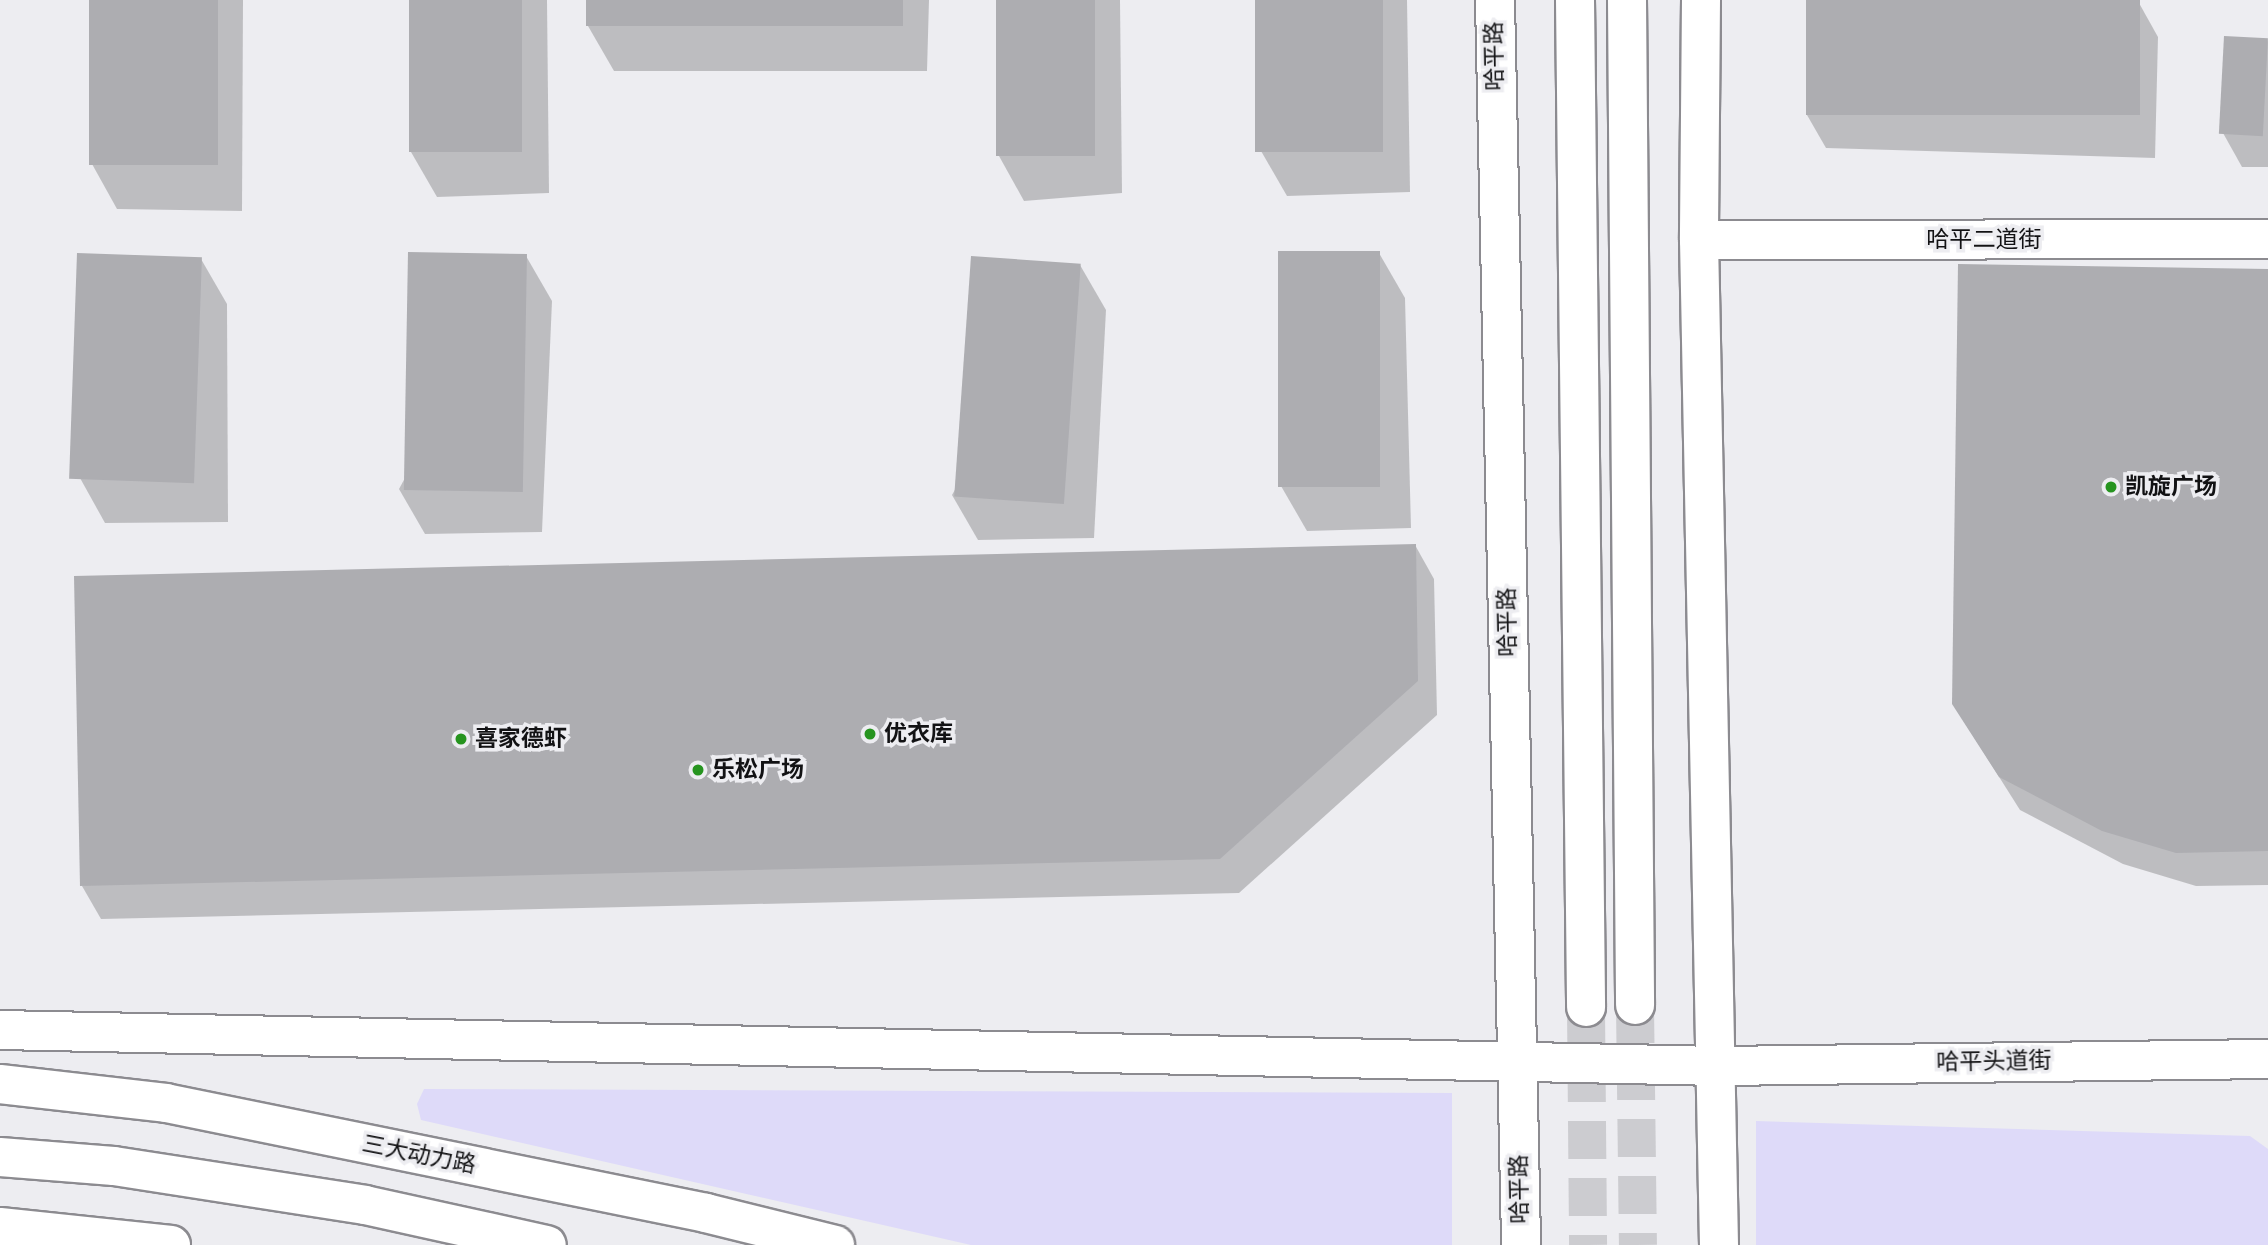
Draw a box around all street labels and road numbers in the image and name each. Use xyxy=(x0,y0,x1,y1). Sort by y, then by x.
street label: 哈平路 xyxy=(1481,21,1509,91)
street label: 哈平二道街 xyxy=(1927,226,2041,254)
street label: 哈平路 xyxy=(1494,587,1522,657)
street label: 哈平头道街 xyxy=(1936,1047,2052,1077)
street label: 三大动力路 xyxy=(360,1130,478,1180)
street label: 哈平路 xyxy=(1506,1154,1534,1224)

